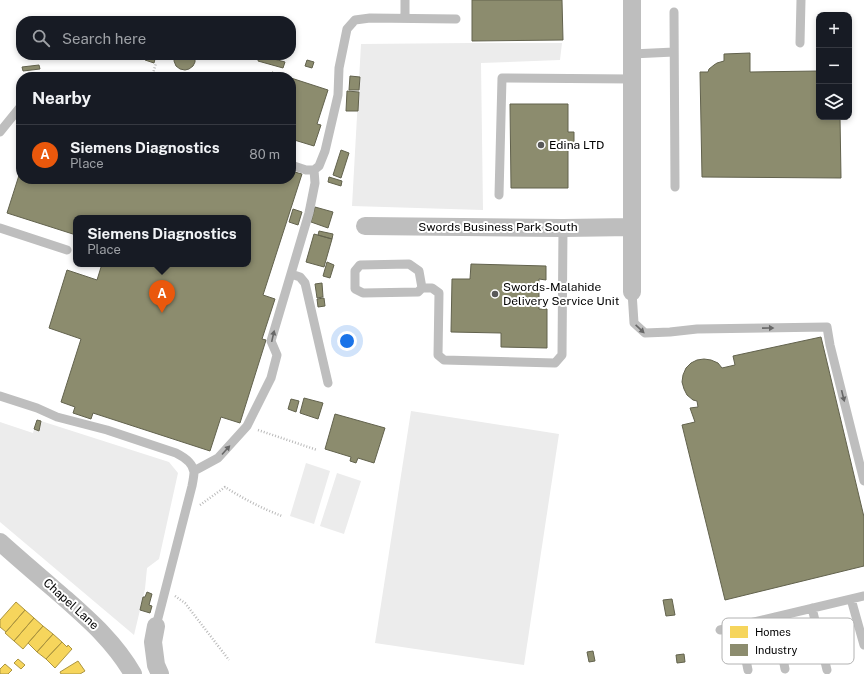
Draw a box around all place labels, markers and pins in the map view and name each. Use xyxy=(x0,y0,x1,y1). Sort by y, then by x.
place label: Edina LTD xyxy=(549,138,604,152)
marker: Edina LTD xyxy=(536,140,546,150)
pin: A xyxy=(149,280,175,313)
place label: Swords-Malahide Delivery Service Unit xyxy=(503,280,620,308)
marker: Swords-Malahide Delivery Service Unit xyxy=(490,289,500,299)

